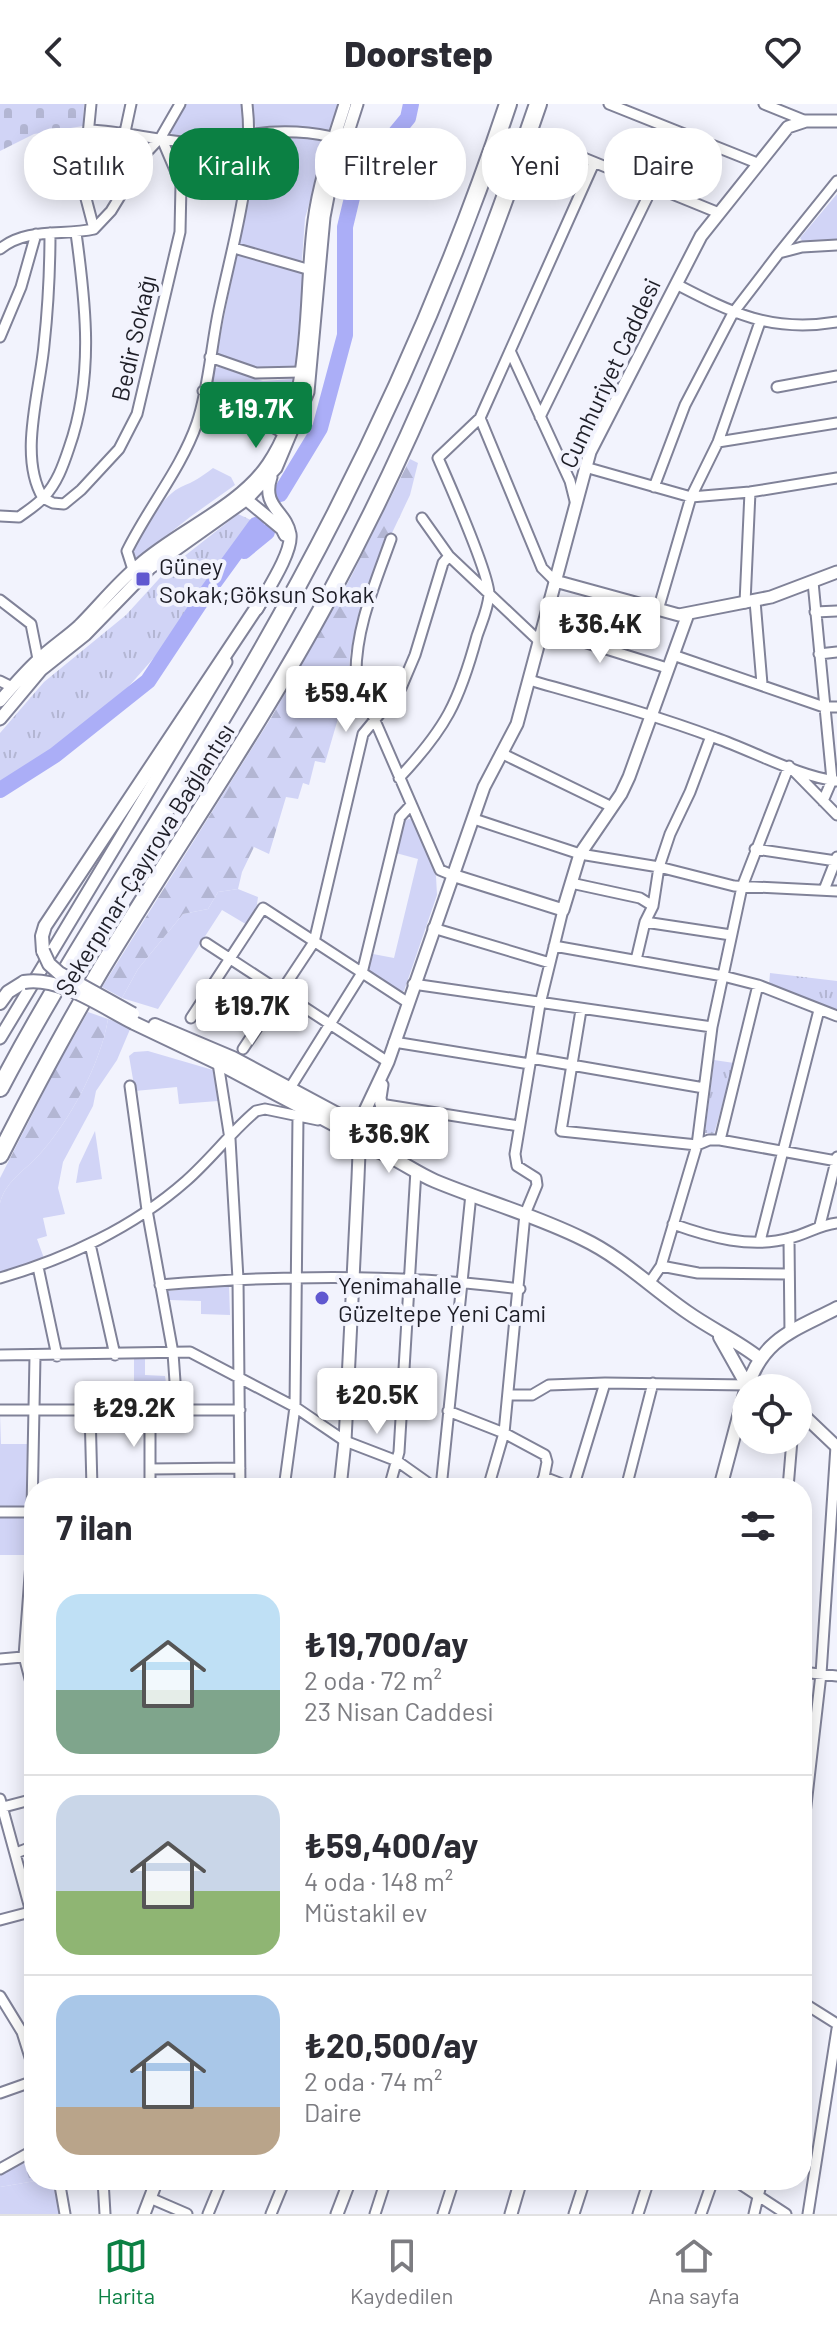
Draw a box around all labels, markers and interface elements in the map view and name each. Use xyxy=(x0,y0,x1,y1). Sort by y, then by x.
icon: back xyxy=(32,30,76,74)
icon: heart xyxy=(761,30,805,74)
text: Doorstep xyxy=(344,31,493,74)
chip: Satılık xyxy=(24,128,153,200)
chip: Kiralık xyxy=(169,128,299,200)
chip: Filtreler xyxy=(315,128,466,200)
chip: Yeni xyxy=(482,128,588,200)
chip: Daire xyxy=(604,128,722,200)
street label: Bedir Sokağı xyxy=(104,272,162,404)
street label: Cumhuriyet Caddesi xyxy=(552,274,666,472)
pin: ₺19.7K xyxy=(191,382,321,450)
text: ₺19.7K xyxy=(218,392,294,423)
place label: Güney Sokak;Göksun Sokak xyxy=(159,551,374,608)
marker: Güney Sokak;Göksun Sokak xyxy=(134,570,152,588)
pin: ₺36.4K xyxy=(535,597,665,665)
text: ₺36.4K xyxy=(558,607,642,638)
pin: ₺59.4K xyxy=(281,666,411,734)
text: ₺59.4K xyxy=(304,676,388,707)
street label: Şekerpınar-Çayırova Bağlantısı xyxy=(48,718,240,1000)
pin: ₺19.7K xyxy=(187,979,317,1047)
text: ₺19.7K xyxy=(214,989,290,1020)
pin: ₺36.9K xyxy=(324,1107,454,1175)
text: ₺36.9K xyxy=(348,1117,430,1148)
place label: Yenimahalle Güzeltepe Yeni Cami xyxy=(338,1270,546,1327)
marker: Yenimahalle Güzeltepe Yeni Cami xyxy=(313,1289,331,1307)
pin: ₺20.5K xyxy=(312,1368,442,1436)
map controls xyxy=(732,1374,812,1454)
button: locate xyxy=(732,1374,812,1454)
text: ₺20.5K xyxy=(335,1378,419,1409)
pin: ₺29.2K xyxy=(69,1381,199,1449)
text: ₺29.2K xyxy=(92,1391,176,1422)
icon: filters xyxy=(736,1504,780,1548)
text: 7 ilan xyxy=(56,1506,133,1547)
text: ₺19,700/ay xyxy=(304,1623,468,1664)
icon: home xyxy=(120,1626,216,1722)
text: 2 oda · 72 m² xyxy=(304,1664,442,1695)
text: 23 Nisan Caddesi xyxy=(304,1695,493,1726)
text: ₺59,400/ay xyxy=(304,1824,478,1865)
icon: home xyxy=(120,1827,216,1923)
text: 4 oda · 148 m² xyxy=(304,1865,453,1896)
text: Müstakil ev xyxy=(304,1896,427,1927)
text: ₺20,500/ay xyxy=(304,2024,478,2065)
icon: home xyxy=(120,2027,216,2123)
text: 2 oda · 74 m² xyxy=(304,2065,442,2096)
text: Daire xyxy=(304,2096,362,2127)
tab: Harita xyxy=(97,2234,155,2308)
tab: Kaydedilen xyxy=(350,2234,453,2308)
tab: Ana sayfa xyxy=(648,2234,740,2308)

